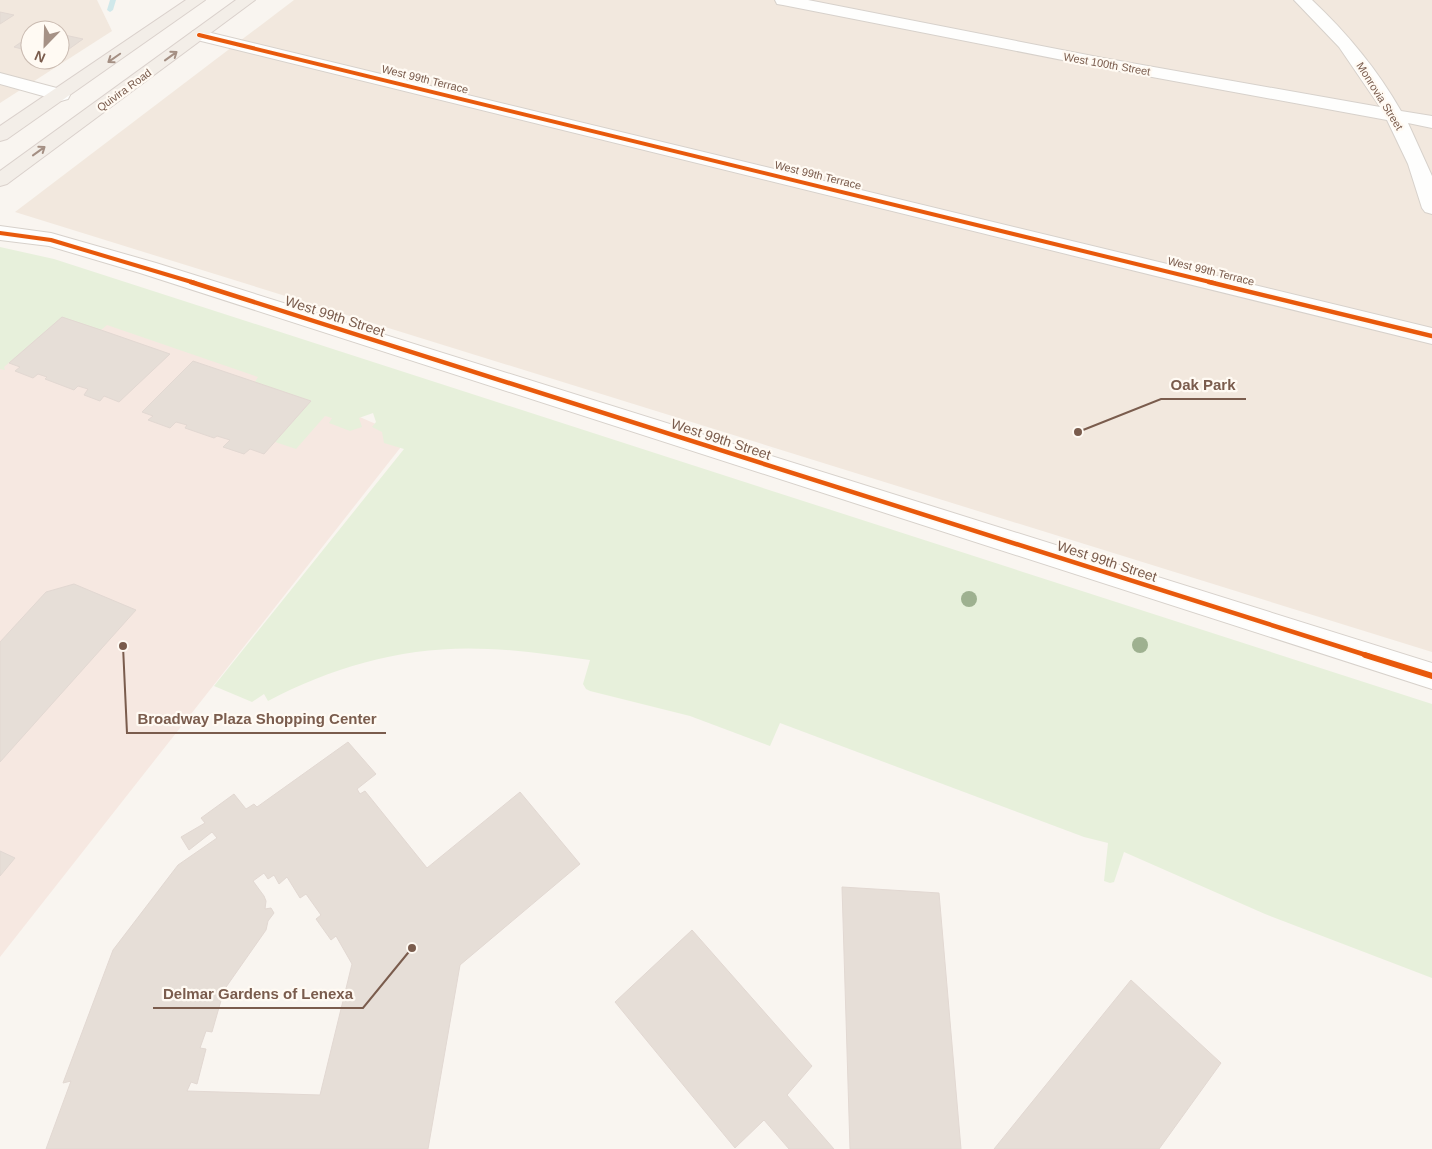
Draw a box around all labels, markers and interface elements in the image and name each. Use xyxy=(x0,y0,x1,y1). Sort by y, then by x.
north arrow xyxy=(20,20,70,70)
text: N xyxy=(32,48,48,66)
street label: West 100th Street xyxy=(1063,50,1151,78)
one-way arrow xyxy=(164,51,178,61)
one-way arrow xyxy=(107,53,121,63)
street label: Monrovia Street xyxy=(1354,60,1406,132)
street label: West 99th Terrace xyxy=(380,62,470,96)
street label: Quivira Road xyxy=(95,66,153,114)
one-way arrow xyxy=(32,146,45,157)
street label: West 99th Terrace xyxy=(773,158,863,192)
street label: West 99th Terrace xyxy=(1166,254,1256,288)
street label: West 99th Street xyxy=(283,292,387,340)
callout: Oak Park xyxy=(1161,369,1246,399)
text: Oak Park xyxy=(1170,376,1236,393)
street label: West 99th Street xyxy=(669,415,773,463)
street label: West 99th Street xyxy=(1055,537,1159,585)
callout: Broadway Plaza Shopping Center xyxy=(127,703,386,733)
text: Broadway Plaza Shopping Center xyxy=(137,710,377,727)
callout: Delmar Gardens of Lenexa xyxy=(153,978,363,1008)
text: Delmar Gardens of Lenexa xyxy=(163,985,354,1002)

